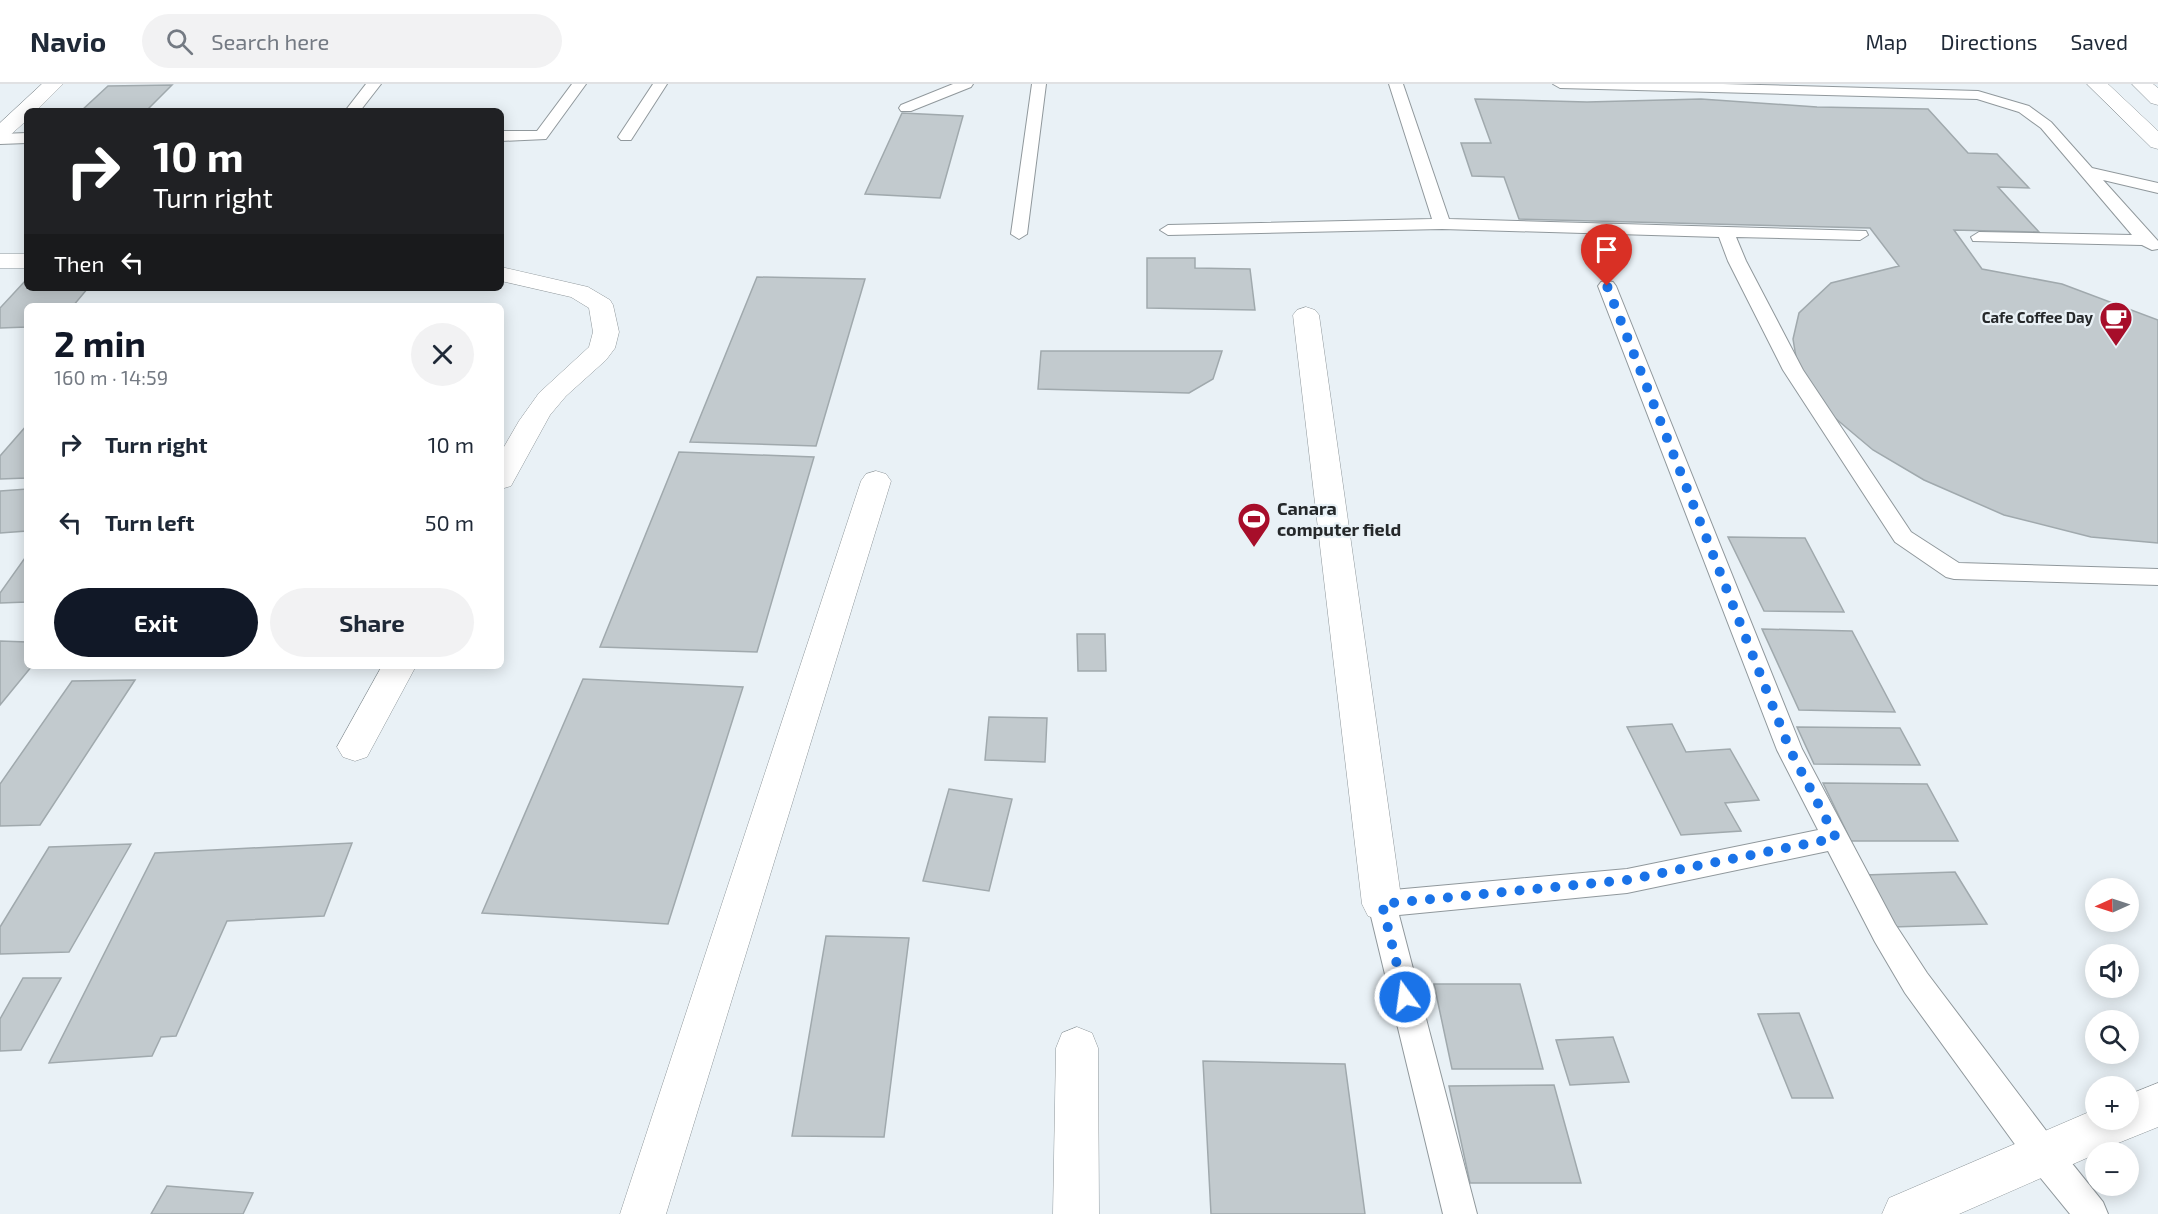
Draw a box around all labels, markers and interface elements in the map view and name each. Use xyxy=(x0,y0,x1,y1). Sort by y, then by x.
search box xyxy=(142,14,562,68)
text: Navio xyxy=(30,24,106,58)
icon: search xyxy=(163,25,196,58)
text: Search here xyxy=(211,28,329,54)
text: Map xyxy=(1865,29,1908,54)
text: Directions xyxy=(1941,29,2037,54)
text: Saved xyxy=(2070,29,2128,54)
text: 10 m xyxy=(153,130,244,180)
icon: right xyxy=(54,132,132,210)
text: Turn right xyxy=(153,181,273,213)
pin xyxy=(1581,224,1632,286)
icon: arrive xyxy=(1590,233,1623,266)
icon: left xyxy=(116,246,149,279)
text: Then xyxy=(54,250,104,276)
cafe icon: Cafe Coffee Day xyxy=(2098,300,2134,347)
place label: Cafe Coffee Day xyxy=(1982,308,2094,327)
text: 2 min xyxy=(54,321,146,364)
button: close xyxy=(411,323,474,386)
text: 160 m · 14:59 xyxy=(54,365,168,389)
icon: right xyxy=(54,428,87,461)
text: Turn right xyxy=(105,431,207,457)
text: 10 m xyxy=(428,431,474,457)
place label: Canara computer field xyxy=(1277,497,1401,540)
sports icon: Canara computer field xyxy=(1236,501,1272,548)
icon: left xyxy=(54,506,87,539)
text: Turn left xyxy=(105,509,194,535)
text: 50 m xyxy=(425,509,474,535)
button: Exit xyxy=(54,588,258,657)
button: Share xyxy=(270,588,474,657)
north arrow xyxy=(2085,878,2139,932)
map controls xyxy=(2085,878,2139,1196)
button: sound xyxy=(2085,944,2139,998)
position arrow xyxy=(1373,965,1437,1029)
button: search xyxy=(2085,1010,2139,1064)
button: + xyxy=(2085,1076,2139,1130)
button: − xyxy=(2085,1142,2139,1196)

